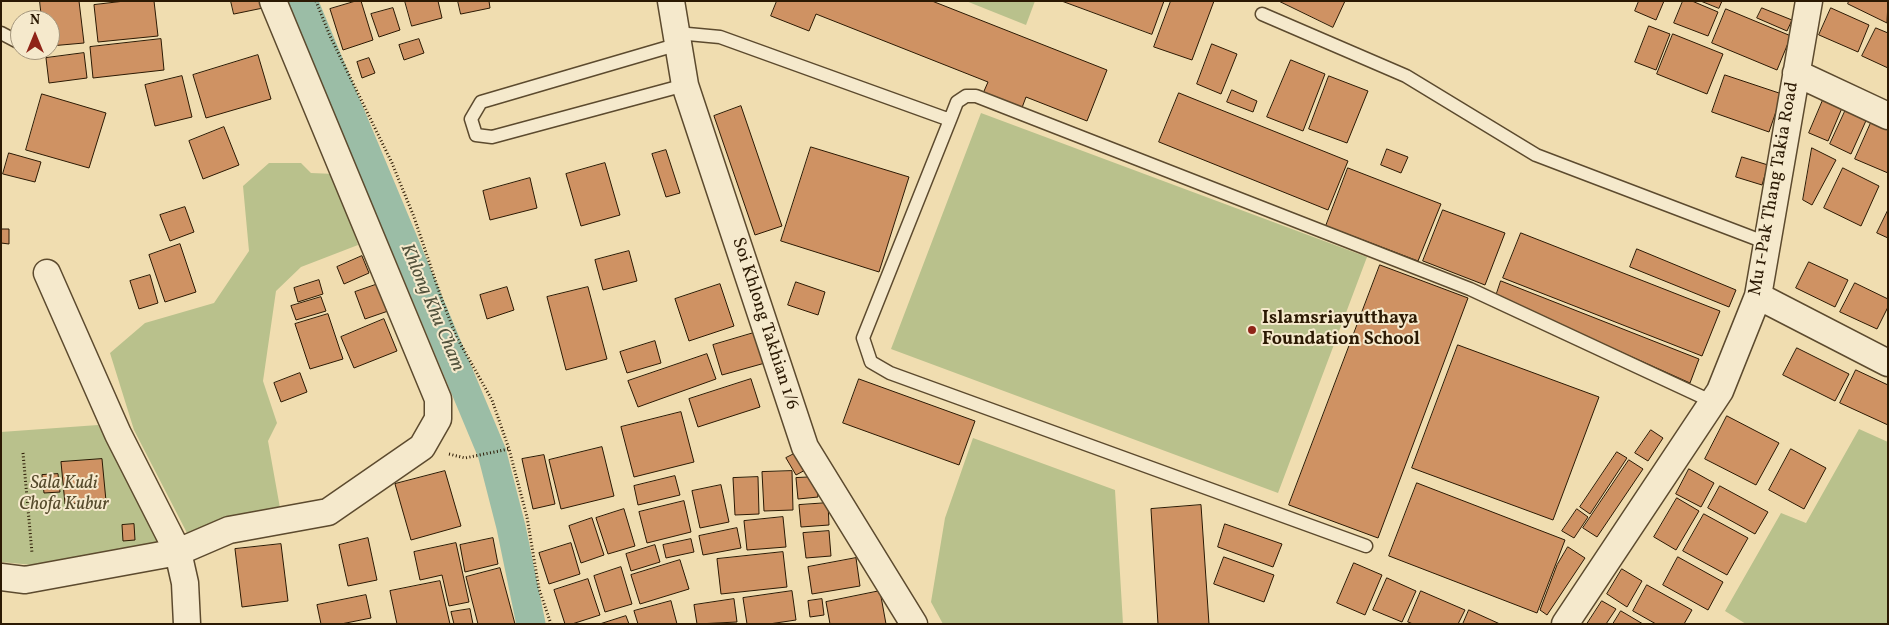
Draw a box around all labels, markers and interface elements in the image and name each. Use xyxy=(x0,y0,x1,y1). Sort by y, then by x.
north arrow xyxy=(10,10,60,60)
text: N xyxy=(30,11,40,30)
street label: Mu 1-Pak Thang Takia Road xyxy=(1746,80,1804,298)
street label: Soi Khlong Takhian 1/6 xyxy=(726,235,802,413)
water label: Khlong Khu Cham xyxy=(394,241,468,375)
place label: Islamsriayutthaya Foundation School xyxy=(1262,309,1420,352)
marker: Islamsriayutthaya Foundation School xyxy=(1246,324,1258,336)
park label: Sala Kudi Chofa Kubur xyxy=(19,474,109,516)

